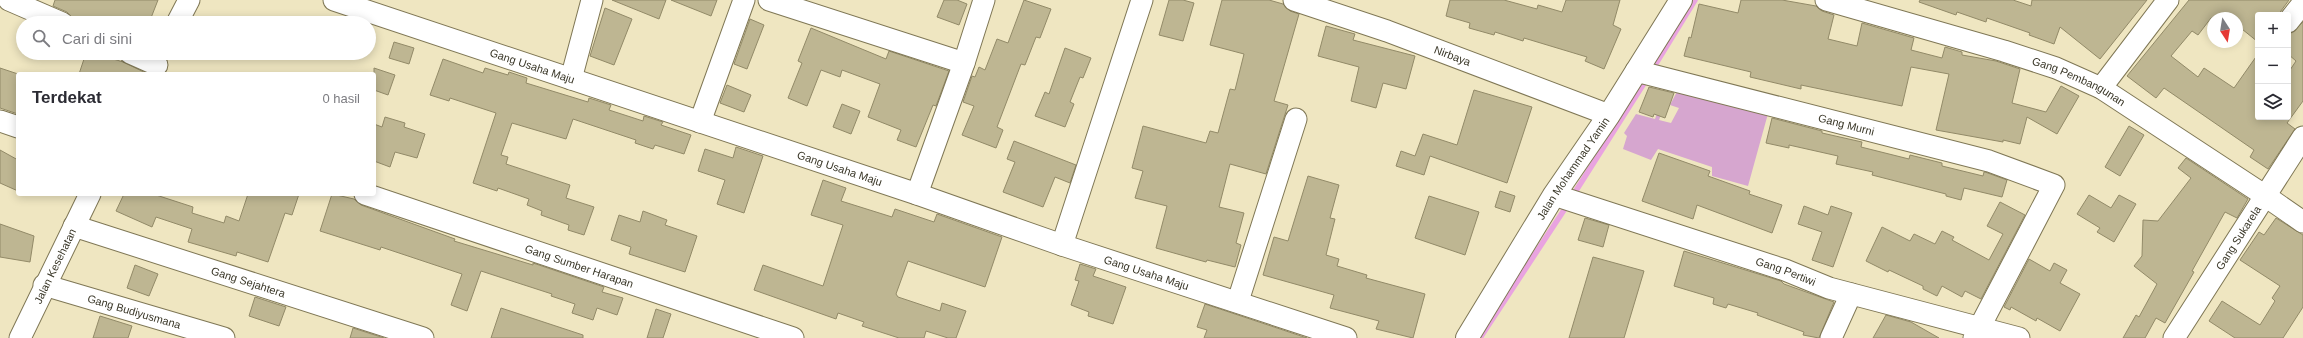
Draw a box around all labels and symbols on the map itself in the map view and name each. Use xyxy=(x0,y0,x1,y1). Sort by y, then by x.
north arrow xyxy=(2207,12,2243,48)
street label: Nirbaya xyxy=(1433,43,1473,68)
street label: Gang Usaha Maju xyxy=(488,46,576,86)
street label: Gang Pembangunan xyxy=(2031,55,2127,108)
street label: Gang Murni xyxy=(1817,112,1876,138)
street label: Jalan Mohammad Yamin xyxy=(1534,115,1612,222)
street label: Gang Usaha Maju xyxy=(796,149,884,188)
street label: Gang Sukarela xyxy=(2213,203,2264,272)
street label: Jalan Kesehatan xyxy=(32,227,78,306)
street label: Gang Sumber Harapan xyxy=(523,242,635,290)
street label: Gang Usaha Maju xyxy=(1102,253,1190,292)
street label: Gang Pertiwi xyxy=(1754,255,1818,288)
street label: Gang Sejahtera xyxy=(210,264,288,300)
street label: Gang Budiyusmana xyxy=(86,292,183,331)

